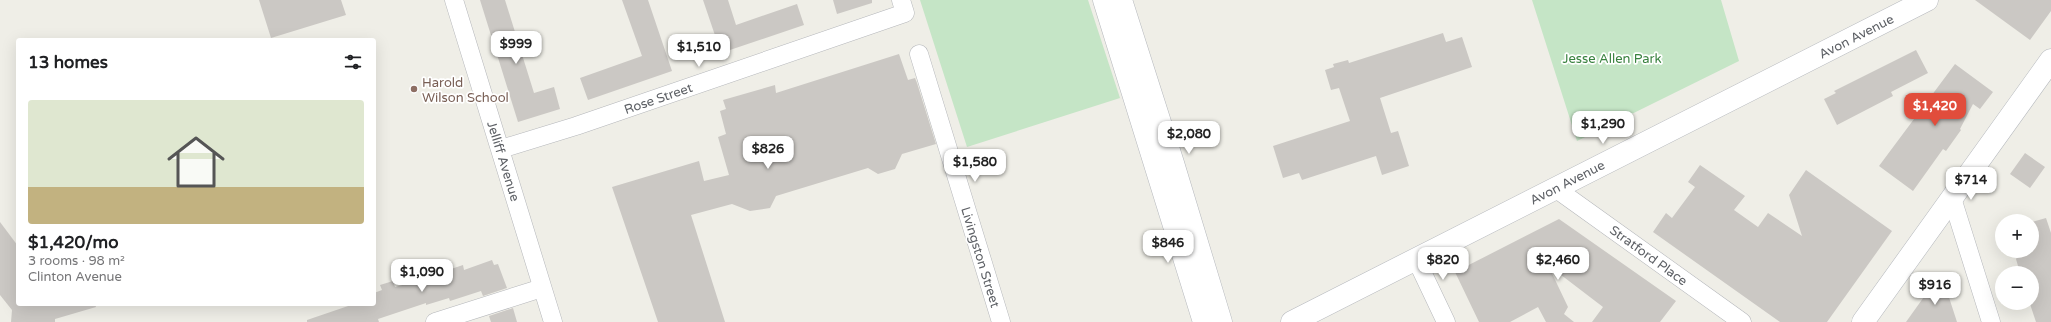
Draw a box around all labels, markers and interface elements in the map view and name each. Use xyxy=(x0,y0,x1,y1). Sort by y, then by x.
street label: Avon Avenue xyxy=(1816,11,1897,63)
pin: $999 xyxy=(492,31,540,65)
pin: $1,510 xyxy=(666,34,732,68)
text: $999 xyxy=(500,36,532,52)
text: $1,510 xyxy=(677,39,721,55)
icon: filters xyxy=(342,51,364,73)
park label: Jesse Allen Park xyxy=(1562,51,1662,67)
text: 13 homes xyxy=(28,52,108,73)
place label: Harold Wilson School xyxy=(422,75,509,106)
street label: Rose Street xyxy=(622,80,695,118)
marker: Harold Wilson School xyxy=(409,84,419,94)
pin: $1,420 xyxy=(1902,93,1968,127)
text: $1,420 xyxy=(1913,98,1957,114)
pin: $1,290 xyxy=(1570,111,1636,145)
text: $1,290 xyxy=(1581,116,1625,132)
street label: Jelliff Avenue xyxy=(483,119,523,203)
pin: $2,080 xyxy=(1156,121,1222,155)
icon: home xyxy=(160,126,232,198)
text: $2,080 xyxy=(1167,126,1211,142)
pin: $826 xyxy=(744,136,792,170)
text: $826 xyxy=(752,141,784,157)
pin: $1,580 xyxy=(942,149,1008,183)
text: $1,580 xyxy=(953,154,997,170)
street label: Avon Avenue xyxy=(1527,157,1608,209)
pin: $714 xyxy=(1947,167,1995,201)
text: $714 xyxy=(1955,172,1987,188)
street label: Livingston Street xyxy=(957,205,1003,310)
map controls xyxy=(1995,214,2039,310)
button: + xyxy=(1995,214,2039,258)
street label: Stratford Place xyxy=(1606,222,1690,289)
pin: $846 xyxy=(1144,230,1192,264)
text: $1,420/mo xyxy=(28,232,118,253)
text: $846 xyxy=(1152,235,1184,251)
pin: $820 xyxy=(1419,247,1467,281)
pin: $2,460 xyxy=(1525,247,1591,281)
text: $820 xyxy=(1427,252,1459,268)
text: $2,460 xyxy=(1536,252,1580,268)
text: 3 rooms · 98 m² xyxy=(28,253,125,269)
pin: $1,090 xyxy=(389,259,455,293)
text: $1,090 xyxy=(400,264,444,280)
button: − xyxy=(1995,266,2039,310)
text: Clinton Avenue xyxy=(28,269,122,285)
pin: $916 xyxy=(1911,272,1959,306)
text: $916 xyxy=(1919,277,1951,293)

